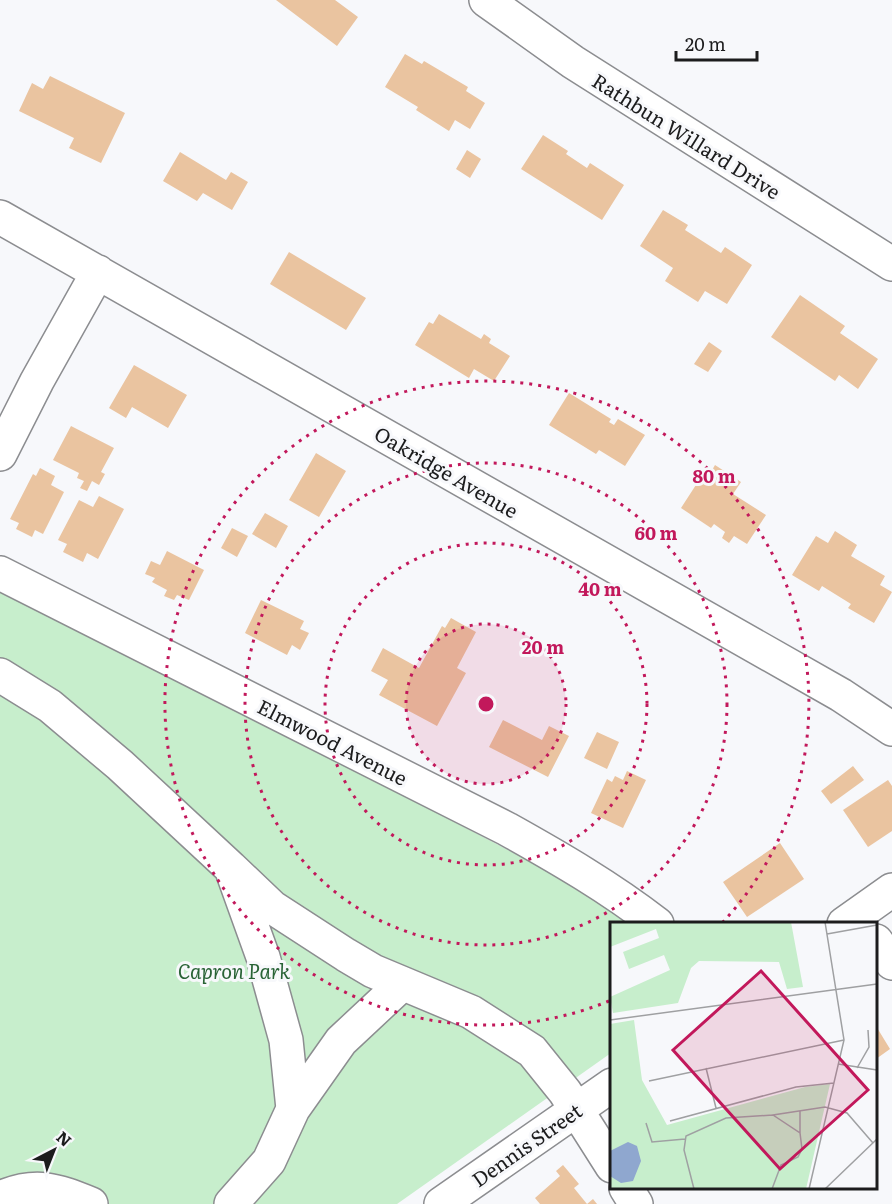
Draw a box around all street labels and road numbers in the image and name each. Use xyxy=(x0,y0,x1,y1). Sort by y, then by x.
street label: Rathbun Willard Drive xyxy=(587,65,787,205)
street label: Oakridge Avenue xyxy=(369,418,525,524)
street label: Elmwood Avenue xyxy=(253,690,413,792)
street label: Dennis Street xyxy=(465,1095,587,1193)

